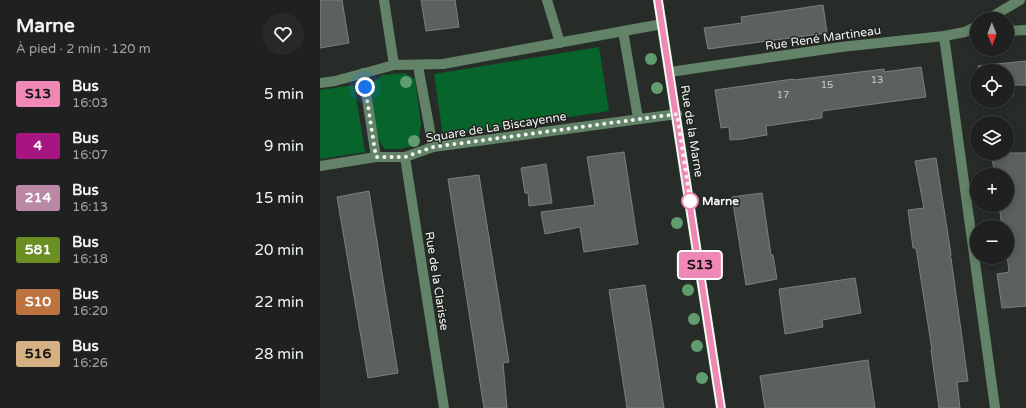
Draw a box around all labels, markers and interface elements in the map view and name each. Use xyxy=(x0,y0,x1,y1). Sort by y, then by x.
north arrow xyxy=(970,12,1014,56)
map controls xyxy=(970,12,1014,264)
button: heart xyxy=(262,13,304,55)
text: Marne xyxy=(16,15,75,37)
street label: Rue René Martineau xyxy=(764,23,882,53)
text: À pied · 2 min · 120 m xyxy=(16,41,151,57)
button: locate xyxy=(970,64,1014,108)
house number: 13 xyxy=(871,74,883,86)
text: Bus xyxy=(72,77,99,95)
your location xyxy=(355,77,375,97)
house number: 15 xyxy=(821,79,833,91)
street label: Rue de la Marne xyxy=(678,84,706,178)
text: S13 xyxy=(25,85,51,102)
text: 5 min xyxy=(264,85,304,103)
house number: 17 xyxy=(777,89,789,101)
text: 16:03 xyxy=(72,95,108,111)
street label: Square de La Biscayenne xyxy=(425,109,568,145)
button: layers xyxy=(970,116,1014,160)
text: Bus xyxy=(72,129,99,147)
text: 4 xyxy=(34,137,42,154)
text: 9 min xyxy=(264,137,304,155)
text: 16:07 xyxy=(72,147,108,163)
button: + xyxy=(970,168,1014,212)
text: Bus xyxy=(72,181,99,199)
text: 214 xyxy=(25,189,51,206)
text: 15 min xyxy=(255,189,304,207)
marker: Marne xyxy=(681,192,699,210)
place label: Marne xyxy=(702,194,739,208)
text: 16:13 xyxy=(72,199,108,215)
button: − xyxy=(970,220,1014,264)
street label: Rue de la Clarisse xyxy=(422,230,452,332)
text: Bus xyxy=(72,233,99,251)
text: 581 xyxy=(25,241,51,258)
text: 20 min xyxy=(255,241,304,259)
text: 16:18 xyxy=(72,251,108,267)
line badge: S13 xyxy=(677,252,723,278)
text: S13 xyxy=(687,256,713,273)
text: Bus xyxy=(72,285,99,303)
text: S10 xyxy=(25,293,51,310)
text: 22 min xyxy=(255,293,304,311)
text: 16:20 xyxy=(72,303,108,319)
text: Bus xyxy=(72,337,99,355)
text: 516 xyxy=(25,345,51,362)
text: 28 min xyxy=(255,345,304,363)
text: 16:26 xyxy=(72,355,108,371)

